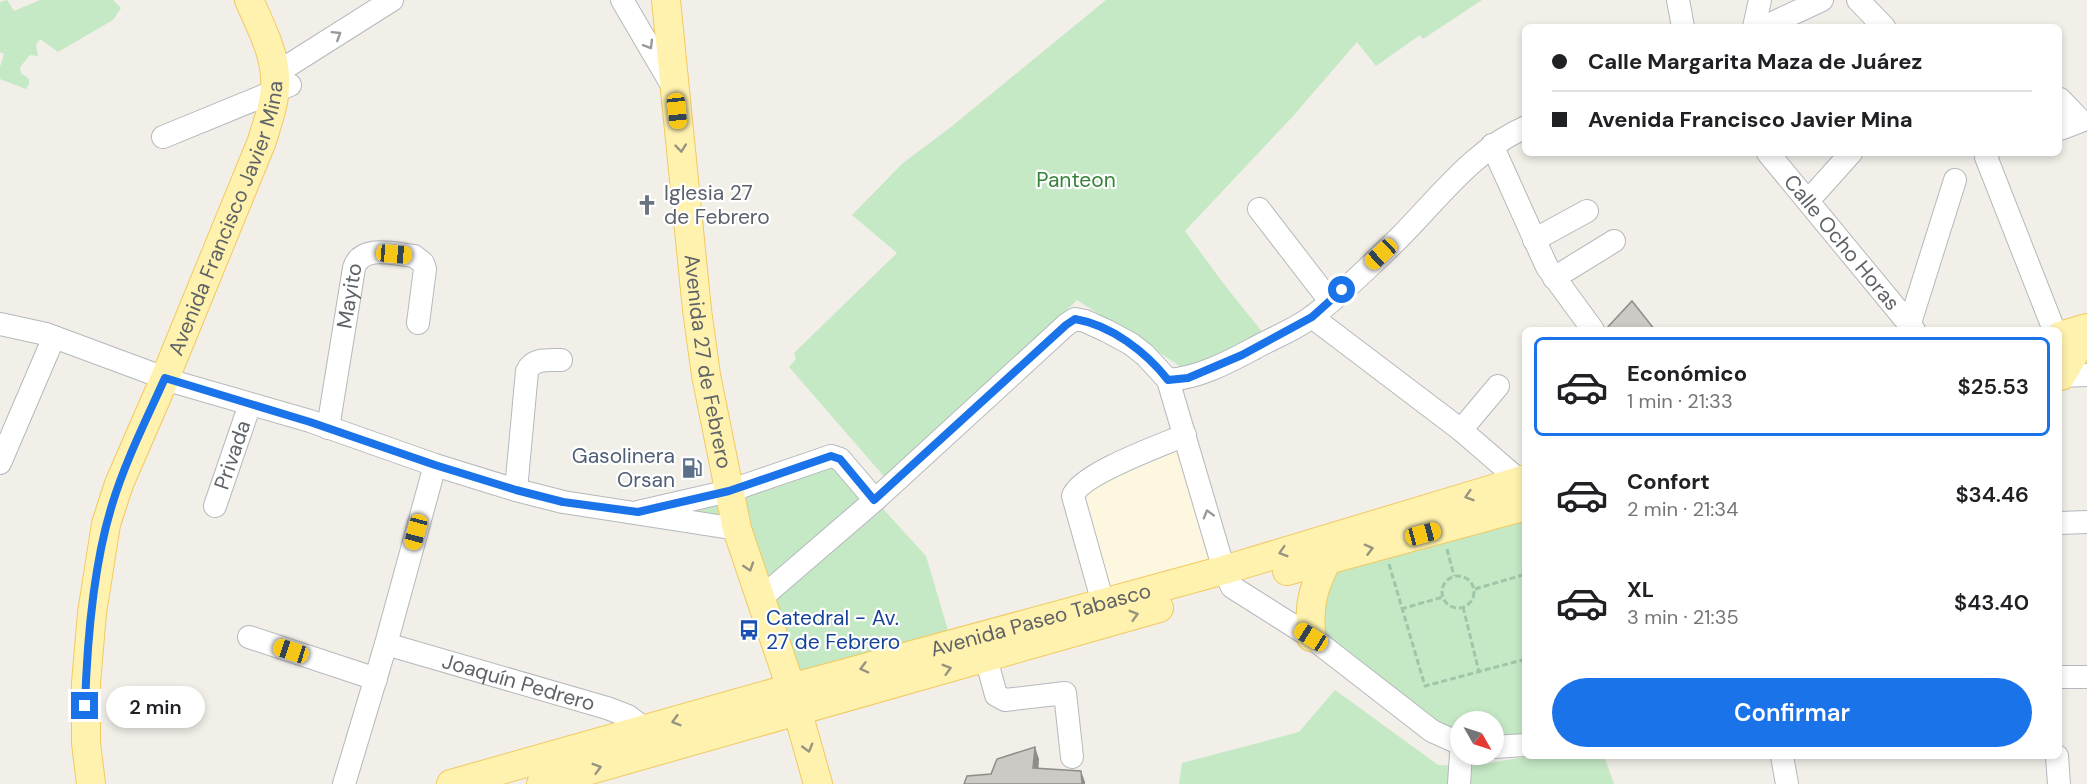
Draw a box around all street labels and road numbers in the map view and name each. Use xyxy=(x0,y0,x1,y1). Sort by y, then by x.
street label: Avenida Francisco Javier Mina xyxy=(162,80,289,360)
street label: Calle Ocho Horas xyxy=(1777,169,1906,316)
street label: Avenida 27 de Febrero xyxy=(677,253,739,471)
street label: Mayito xyxy=(330,261,369,331)
street label: Privada xyxy=(208,417,257,493)
street label: Avenida Paseo Tabasco xyxy=(927,577,1154,663)
street label: Joaquín Pedrero xyxy=(439,647,598,718)

